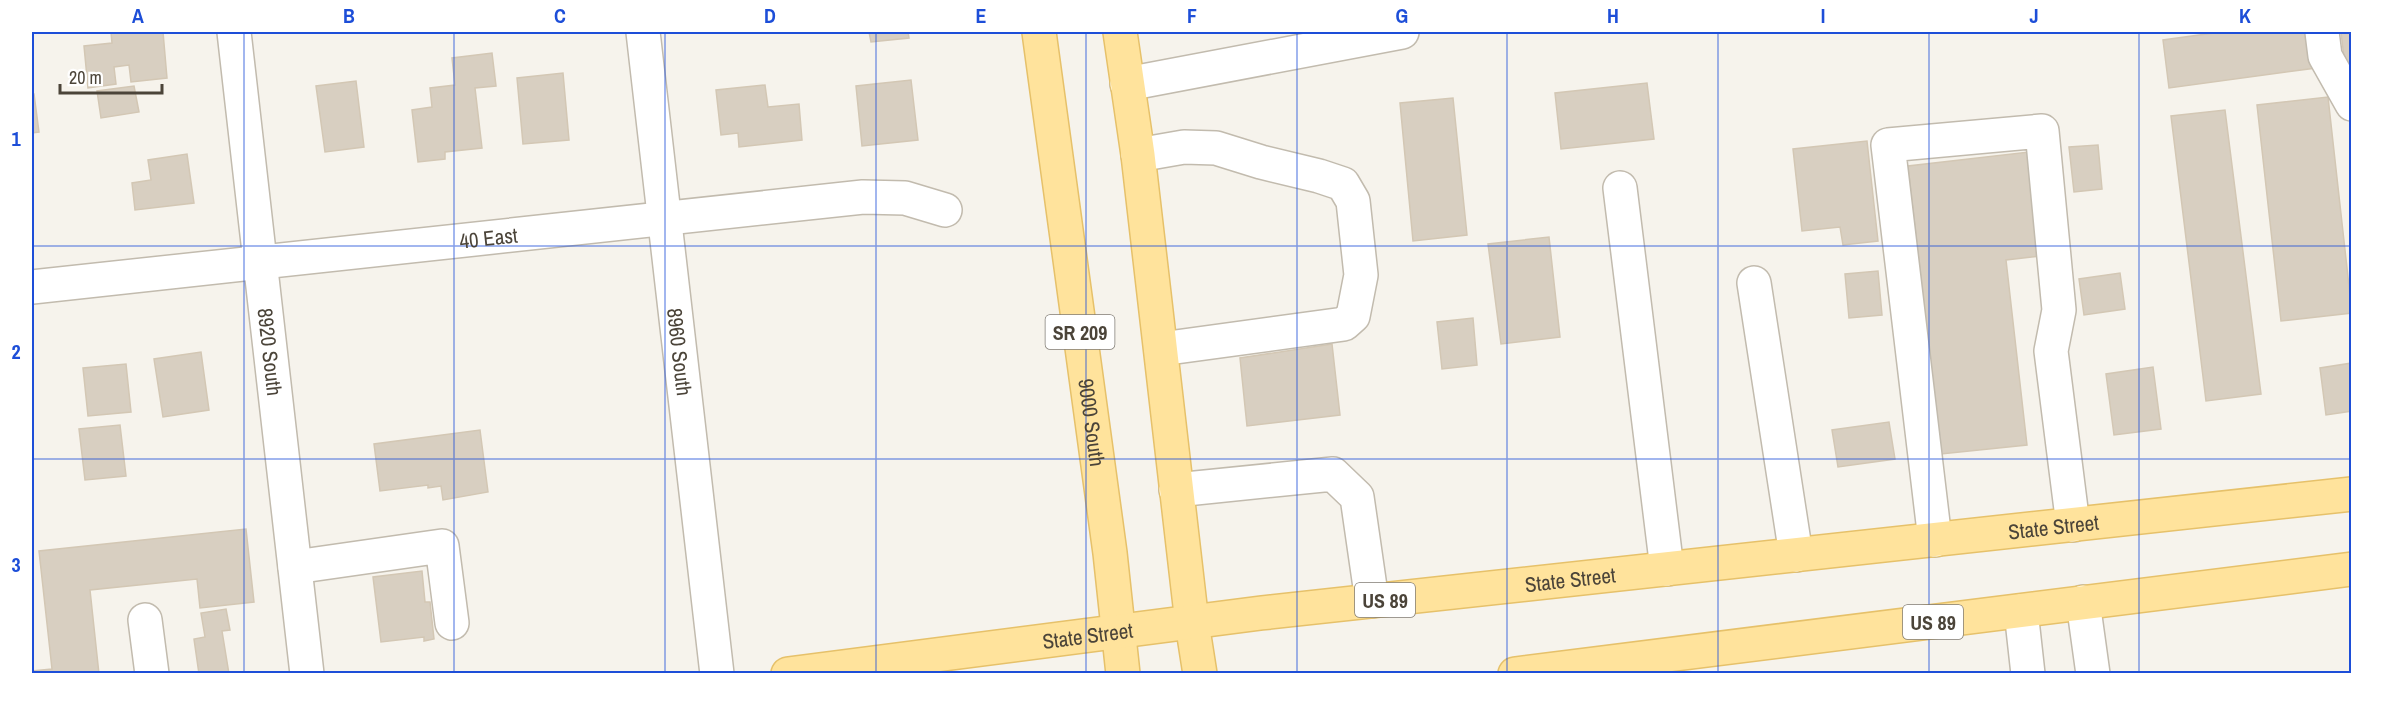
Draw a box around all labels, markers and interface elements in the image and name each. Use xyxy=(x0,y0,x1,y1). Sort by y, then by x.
text: A xyxy=(132,2,144,29)
text: B xyxy=(343,2,355,29)
text: C xyxy=(554,2,566,29)
text: D xyxy=(764,2,776,29)
text: E xyxy=(976,2,987,29)
text: F xyxy=(1187,2,1197,29)
text: G xyxy=(1396,2,1408,29)
text: H xyxy=(1607,2,1619,29)
text: I xyxy=(1821,2,1825,29)
text: J xyxy=(2029,2,2039,29)
text: K xyxy=(2239,2,2251,29)
scale bar xyxy=(60,57,162,95)
text: 20 m xyxy=(69,65,102,90)
text: 1 xyxy=(11,125,21,152)
street label: 40 East xyxy=(458,220,519,255)
street label: 8960 South xyxy=(660,306,699,397)
street label: 8920 South xyxy=(251,307,290,397)
road number: SR 209 xyxy=(1046,315,1114,349)
text: 2 xyxy=(11,338,21,365)
street label: 9000 South xyxy=(1072,377,1113,468)
street label: State Street xyxy=(2007,507,2100,546)
text: 3 xyxy=(11,551,21,578)
street label: State Street xyxy=(1523,560,1617,599)
road number: US 89 xyxy=(1355,583,1415,617)
road number: US 89 xyxy=(1903,605,1963,639)
street label: State Street xyxy=(1041,615,1135,656)

